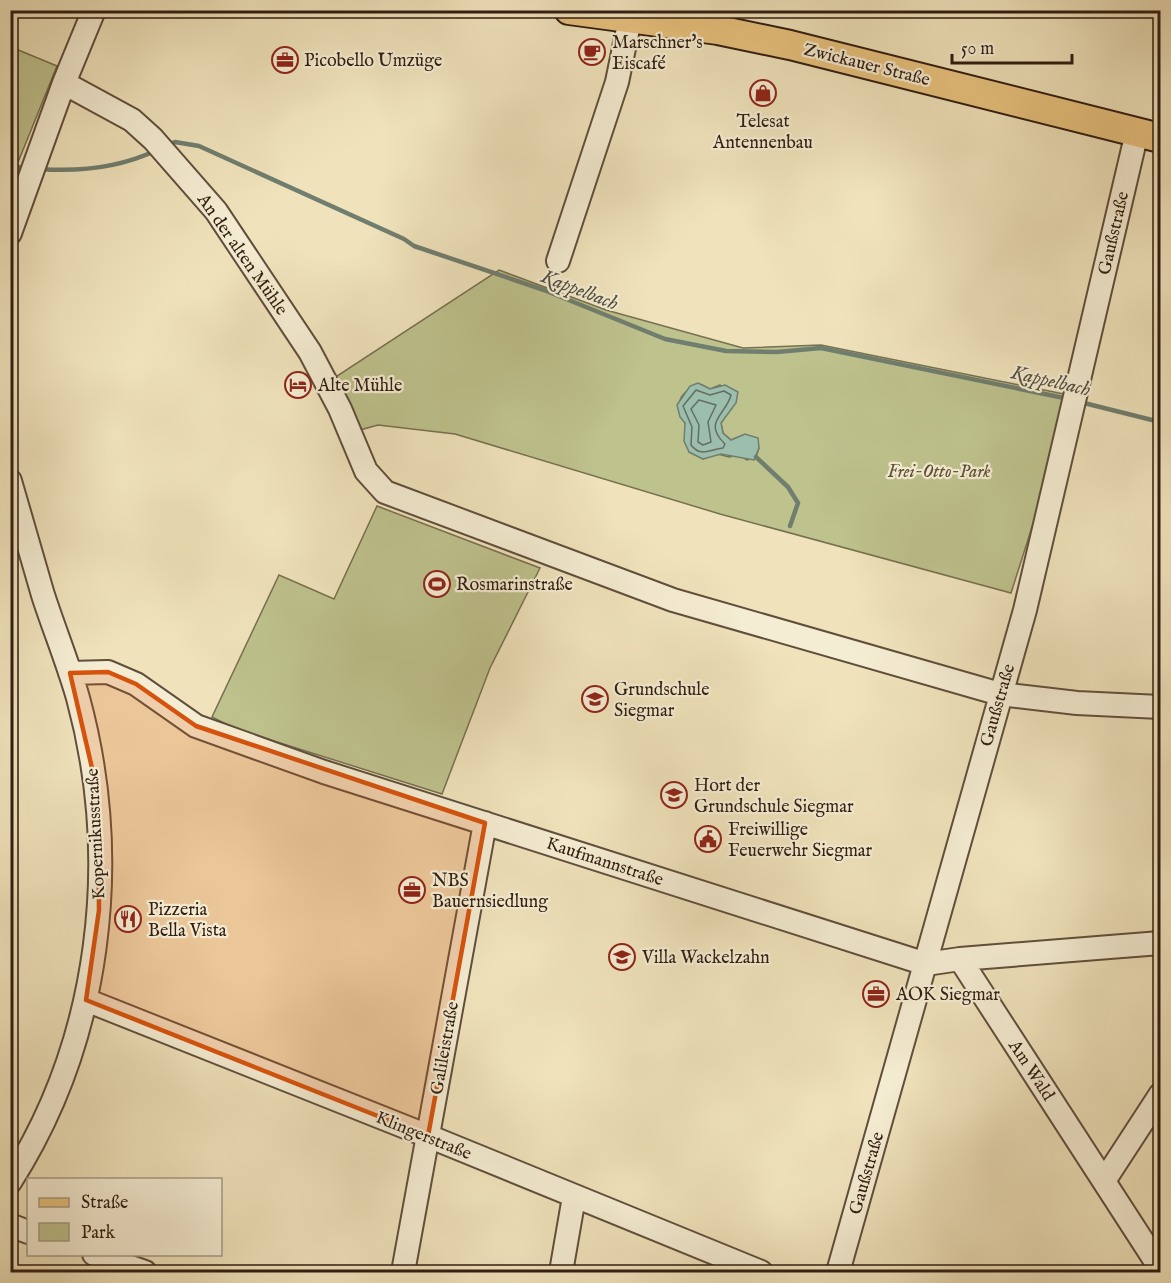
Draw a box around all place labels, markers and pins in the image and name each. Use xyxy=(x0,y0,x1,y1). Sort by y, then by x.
place label: Marschner's Eiscafé xyxy=(612,32,703,76)
cafe icon: Marschner's Eiscafé xyxy=(577,37,607,67)
office icon: Picobello Umzüge xyxy=(270,45,300,75)
place label: Picobello Umzüge xyxy=(304,50,442,73)
shop icon: Telesat Antennenbau xyxy=(748,78,778,108)
place label: Telesat Antennenbau xyxy=(712,111,813,155)
hotel icon: Alte Mühle xyxy=(283,370,313,400)
place label: Alte Mühle xyxy=(317,375,402,398)
sports icon: Rosmarinstraße xyxy=(422,569,452,599)
place label: Rosmarinstraße xyxy=(456,574,573,597)
place label: Grundschule Siegmar xyxy=(614,679,709,723)
school or university icon: Grundschule Siegmar xyxy=(580,684,610,714)
place label: Hort der Grundschule Siegmar xyxy=(694,775,854,819)
school or university icon: Hort der Grundschule Siegmar xyxy=(659,780,689,810)
place label: Freiwillige Feuerwehr Siegmar xyxy=(728,819,873,863)
public building icon: Freiwillige Feuerwehr Siegmar xyxy=(693,824,723,854)
place label: NBS Bauernsiedlung xyxy=(432,870,548,914)
office icon: NBS Bauernsiedlung xyxy=(397,875,427,905)
place label: Pizzeria Bella Vista xyxy=(148,899,227,943)
restaurant icon: Pizzeria Bella Vista xyxy=(113,904,143,934)
school or university icon: Villa Wackelzahn xyxy=(607,942,637,972)
place label: Villa Wackelzahn xyxy=(641,947,770,970)
office icon: AOK Siegmar xyxy=(861,979,891,1009)
place label: AOK Siegmar xyxy=(895,984,1000,1007)

